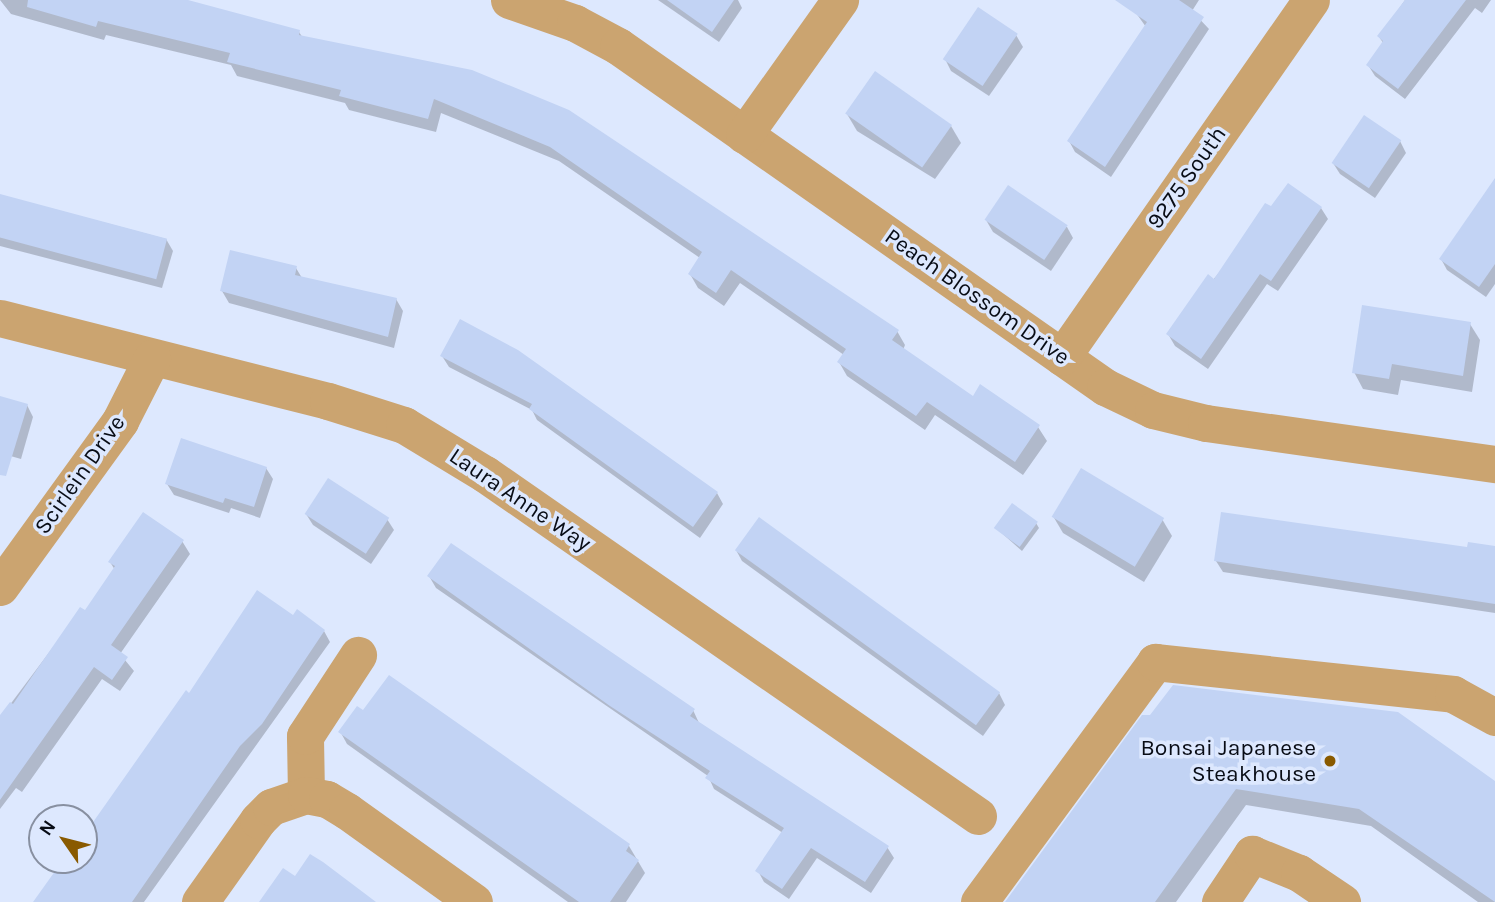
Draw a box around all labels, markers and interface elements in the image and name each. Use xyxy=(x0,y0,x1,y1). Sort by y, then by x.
street label: 9275 South xyxy=(1142,121,1232,235)
street label: Peach Blossom Drive xyxy=(879,223,1075,371)
street label: Scirlein Drive xyxy=(29,410,131,540)
street label: Laura Anne Way xyxy=(444,442,596,558)
place label: Bonsai Japanese Steakhouse xyxy=(1141,734,1316,788)
marker: Bonsai Japanese Steakhouse xyxy=(1322,753,1338,769)
north arrow xyxy=(28,804,98,874)
text: N xyxy=(35,816,60,840)

